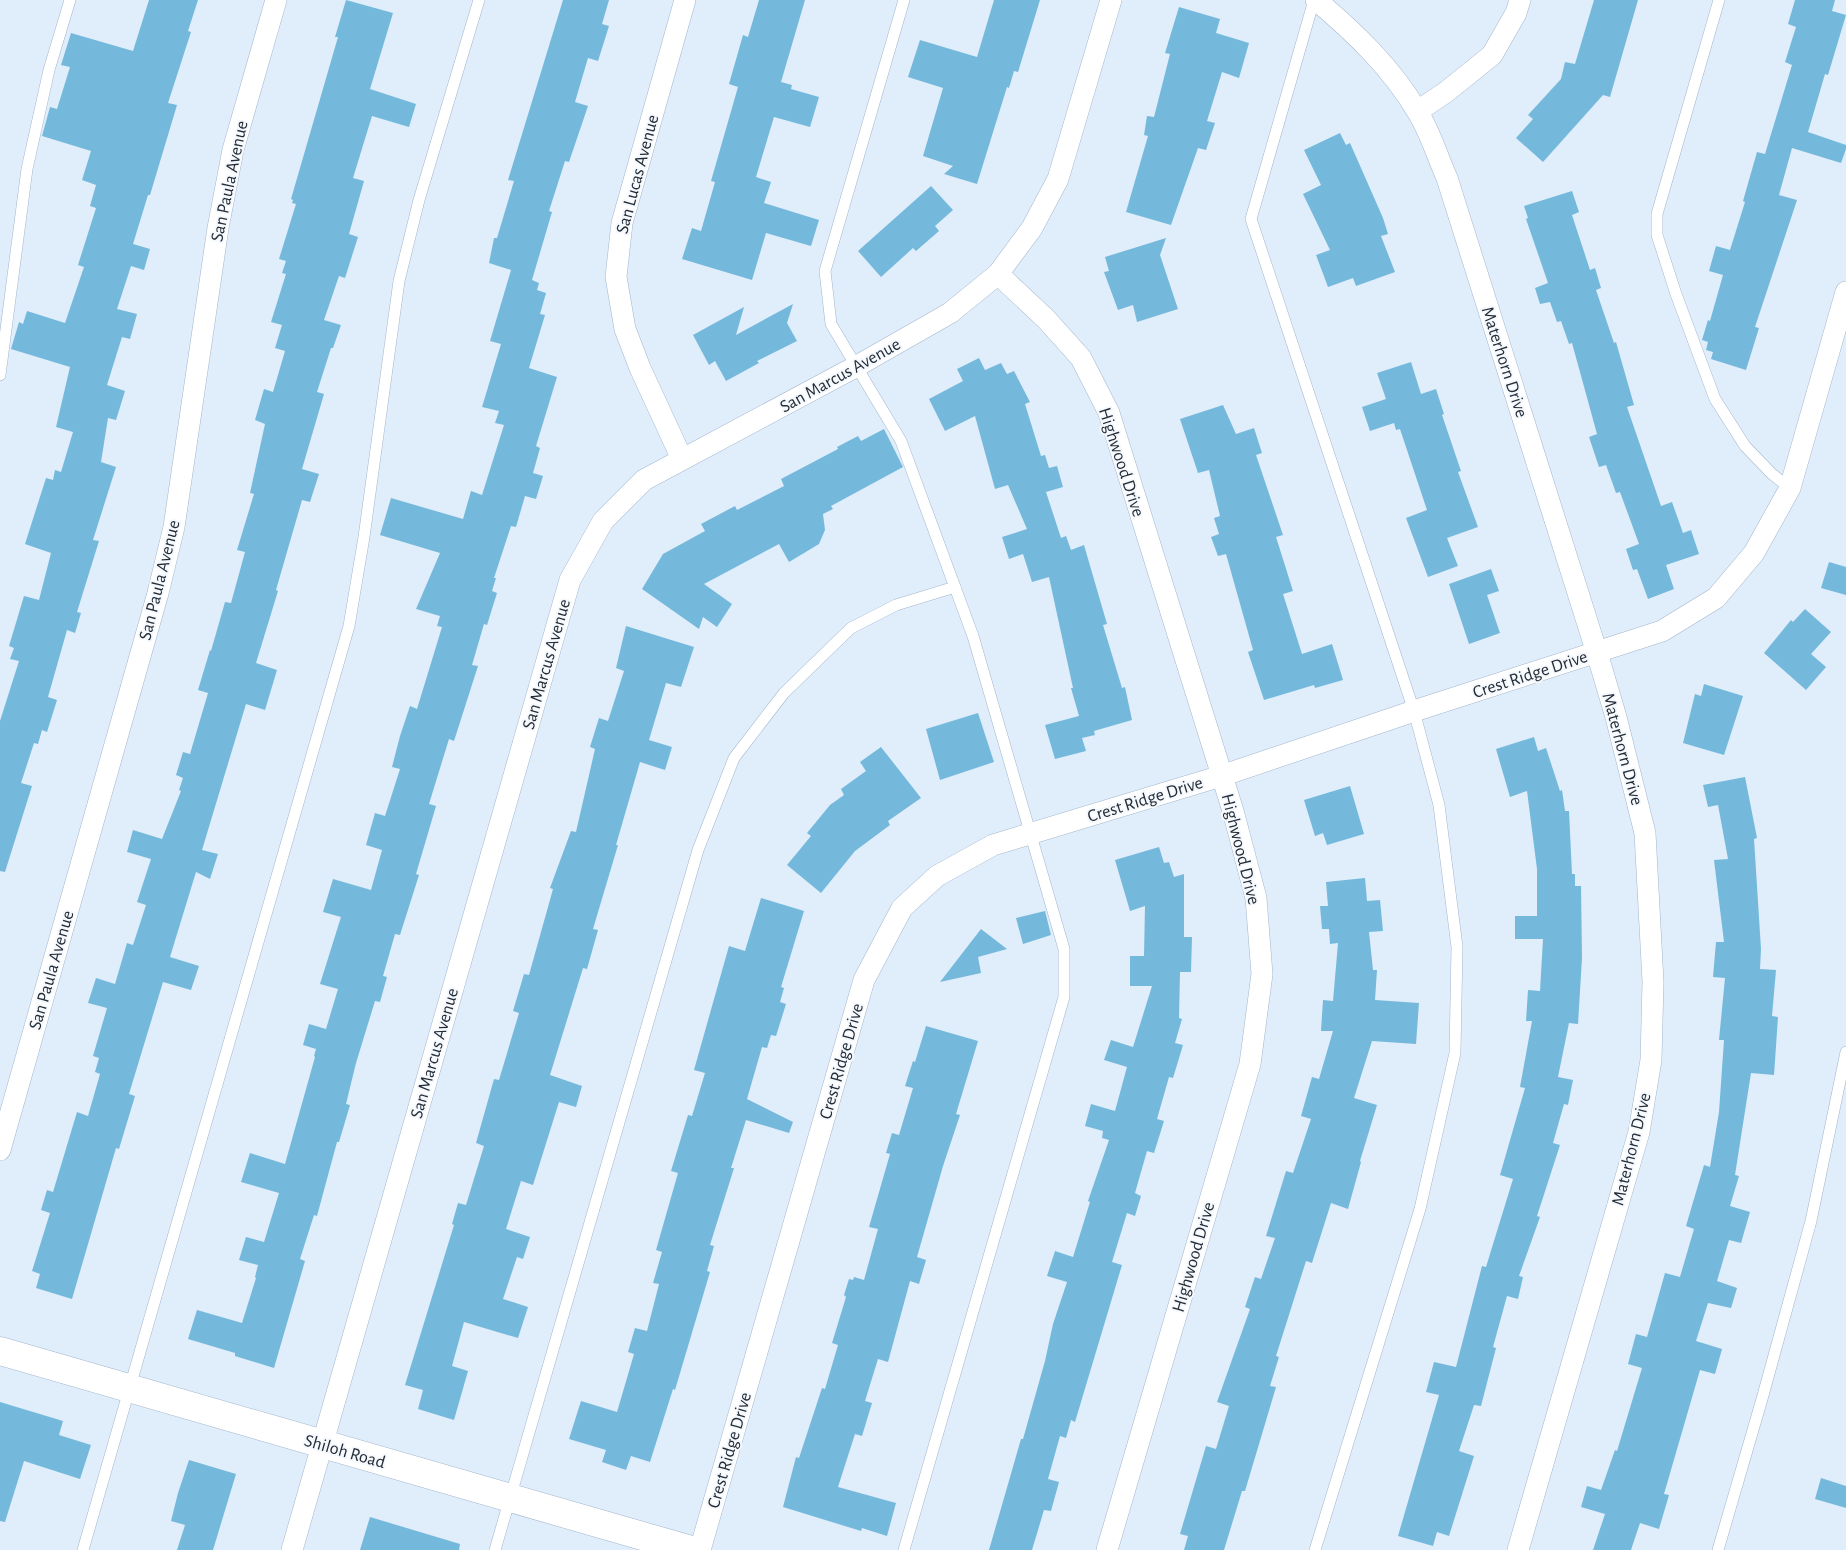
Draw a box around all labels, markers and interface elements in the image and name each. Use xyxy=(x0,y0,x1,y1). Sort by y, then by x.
street label: San Lucas Avenue xyxy=(613,113,662,236)
street label: San Paula Avenue xyxy=(208,119,252,243)
street label: Materhorn Drive xyxy=(1478,305,1530,420)
street label: San Marcus Avenue xyxy=(777,335,904,416)
street label: Highwood Drive xyxy=(1095,405,1147,519)
street label: San Paula Avenue xyxy=(136,518,184,642)
street label: San Marcus Avenue xyxy=(520,597,574,731)
street label: Crest Ridge Drive xyxy=(1471,648,1590,702)
street label: Materhorn Drive xyxy=(1598,691,1646,807)
street label: Crest Ridge Drive xyxy=(1085,774,1205,826)
street label: Highwood Drive xyxy=(1218,792,1263,907)
street label: San Paula Avenue xyxy=(26,909,78,1032)
street label: San Marcus Avenue xyxy=(408,986,462,1120)
street label: Crest Ridge Drive xyxy=(817,1001,867,1121)
street label: Materhorn Drive xyxy=(1609,1091,1655,1207)
street label: Highwood Drive xyxy=(1170,1200,1218,1314)
street label: Crest Ridge Drive xyxy=(705,1390,755,1510)
street label: Shiloh Road xyxy=(302,1432,387,1472)

